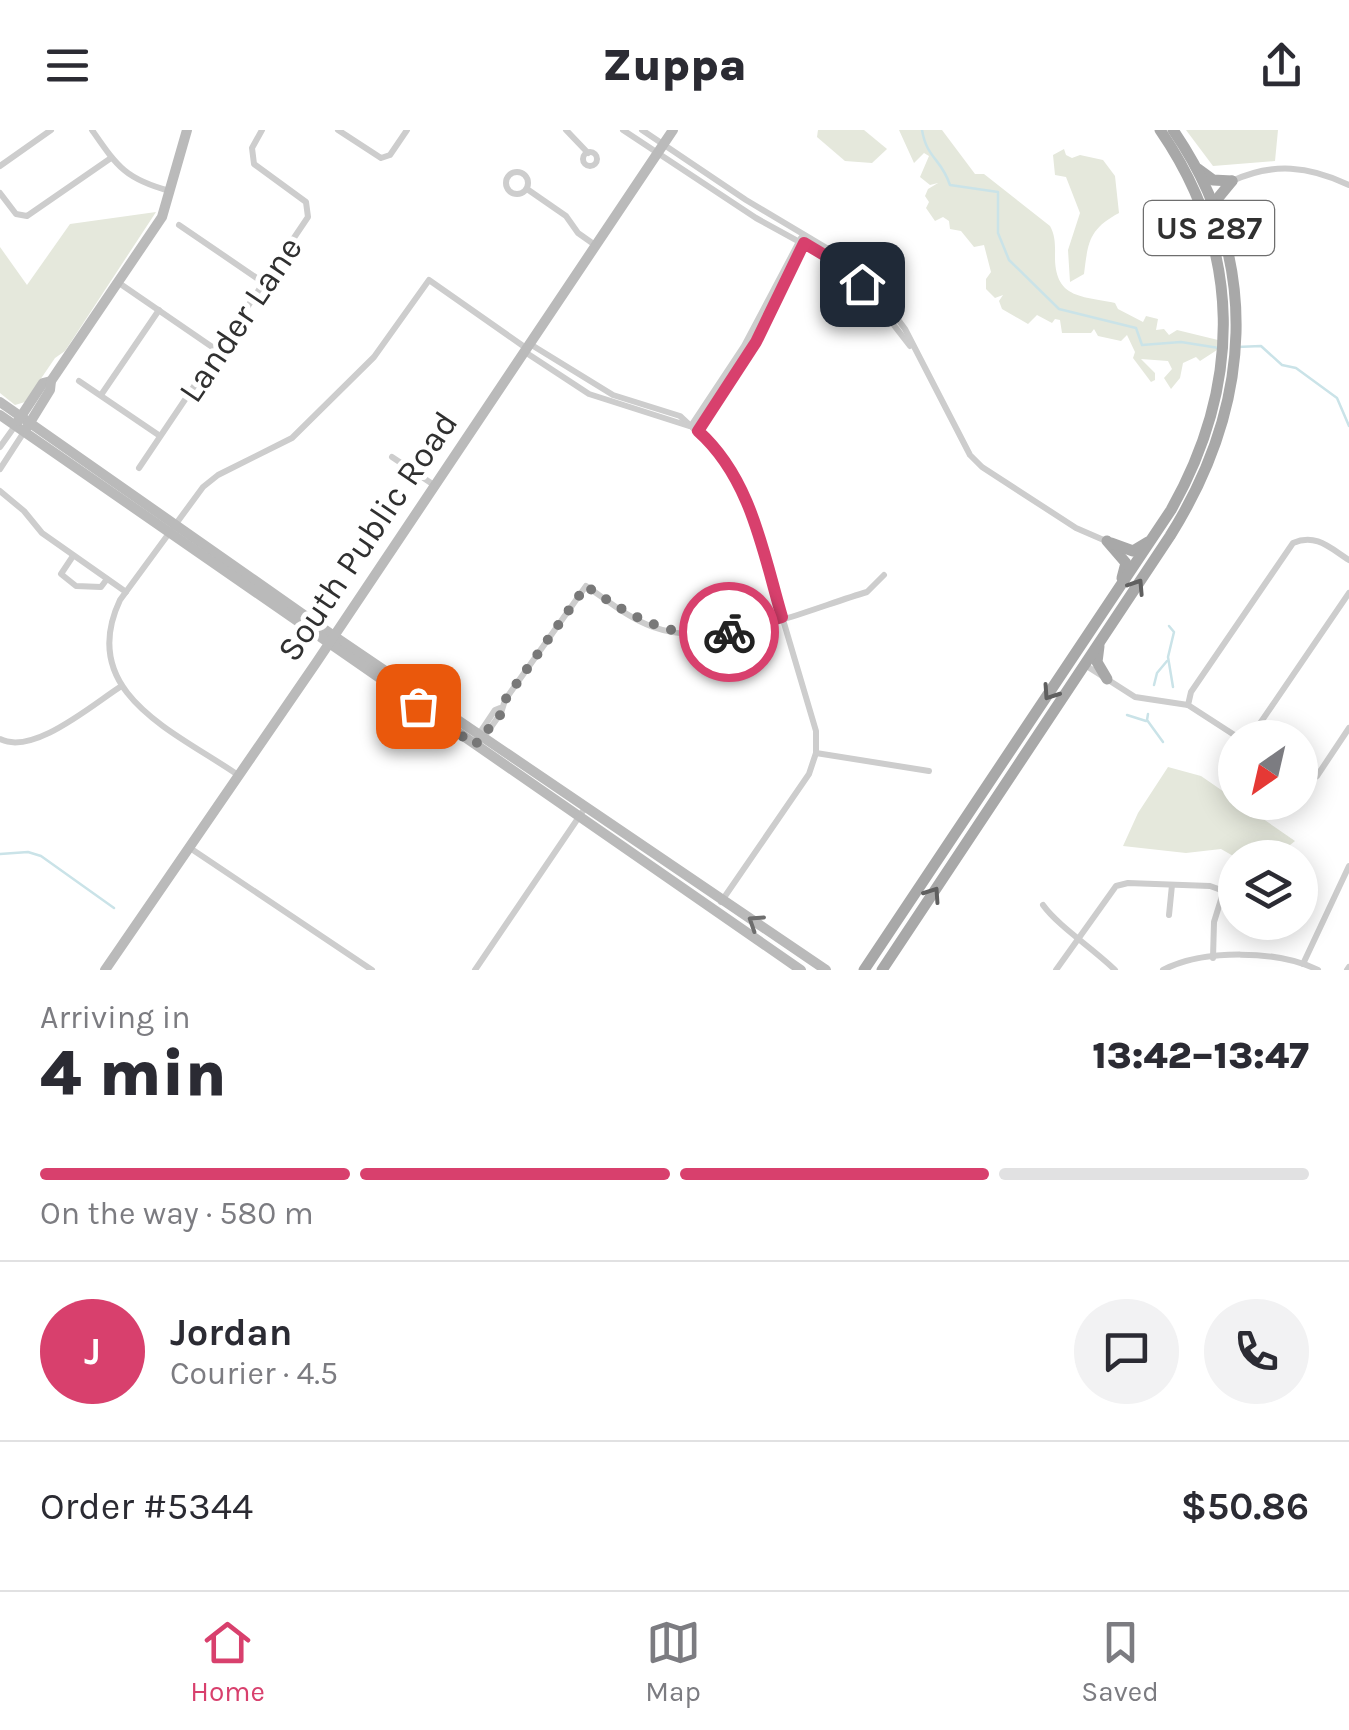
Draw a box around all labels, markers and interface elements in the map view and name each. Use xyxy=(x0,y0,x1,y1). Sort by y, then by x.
icon: menu xyxy=(40,38,95,93)
icon: share xyxy=(1254,38,1309,93)
text: Zuppa xyxy=(602,39,747,91)
road number: US 287 xyxy=(1144,201,1274,255)
street label: Lander Lane xyxy=(170,229,311,410)
pin xyxy=(820,242,905,327)
icon: home xyxy=(835,257,890,312)
street label: South Public Road xyxy=(269,404,466,669)
one-way arrow xyxy=(1125,579,1143,598)
courier xyxy=(679,582,779,682)
icon: bike xyxy=(702,605,757,660)
pin xyxy=(376,664,461,749)
icon: bag xyxy=(391,679,446,734)
one-way arrow xyxy=(1044,682,1063,700)
north arrow xyxy=(1218,720,1318,820)
map controls xyxy=(1218,720,1318,940)
button: layers xyxy=(1218,840,1318,940)
one-way arrow xyxy=(921,887,939,906)
one-way arrow xyxy=(747,916,765,935)
text: Arriving in xyxy=(40,999,191,1036)
text: 13:42–13:47 xyxy=(1092,1033,1309,1078)
text: 4 min xyxy=(40,1035,227,1111)
text: On the way · 580 m xyxy=(40,1195,314,1232)
button: chat xyxy=(1074,1299,1179,1404)
button: phone xyxy=(1204,1299,1309,1404)
text: Jordan xyxy=(170,1310,293,1355)
text: J xyxy=(84,1329,101,1374)
text: Courier · 4.5 xyxy=(170,1355,338,1392)
text: Order #5344 xyxy=(40,1484,253,1529)
text: $50.86 xyxy=(1181,1484,1309,1529)
tab: Home xyxy=(190,1615,265,1708)
tab: Map xyxy=(645,1615,701,1708)
tab: Saved xyxy=(1081,1615,1159,1708)

